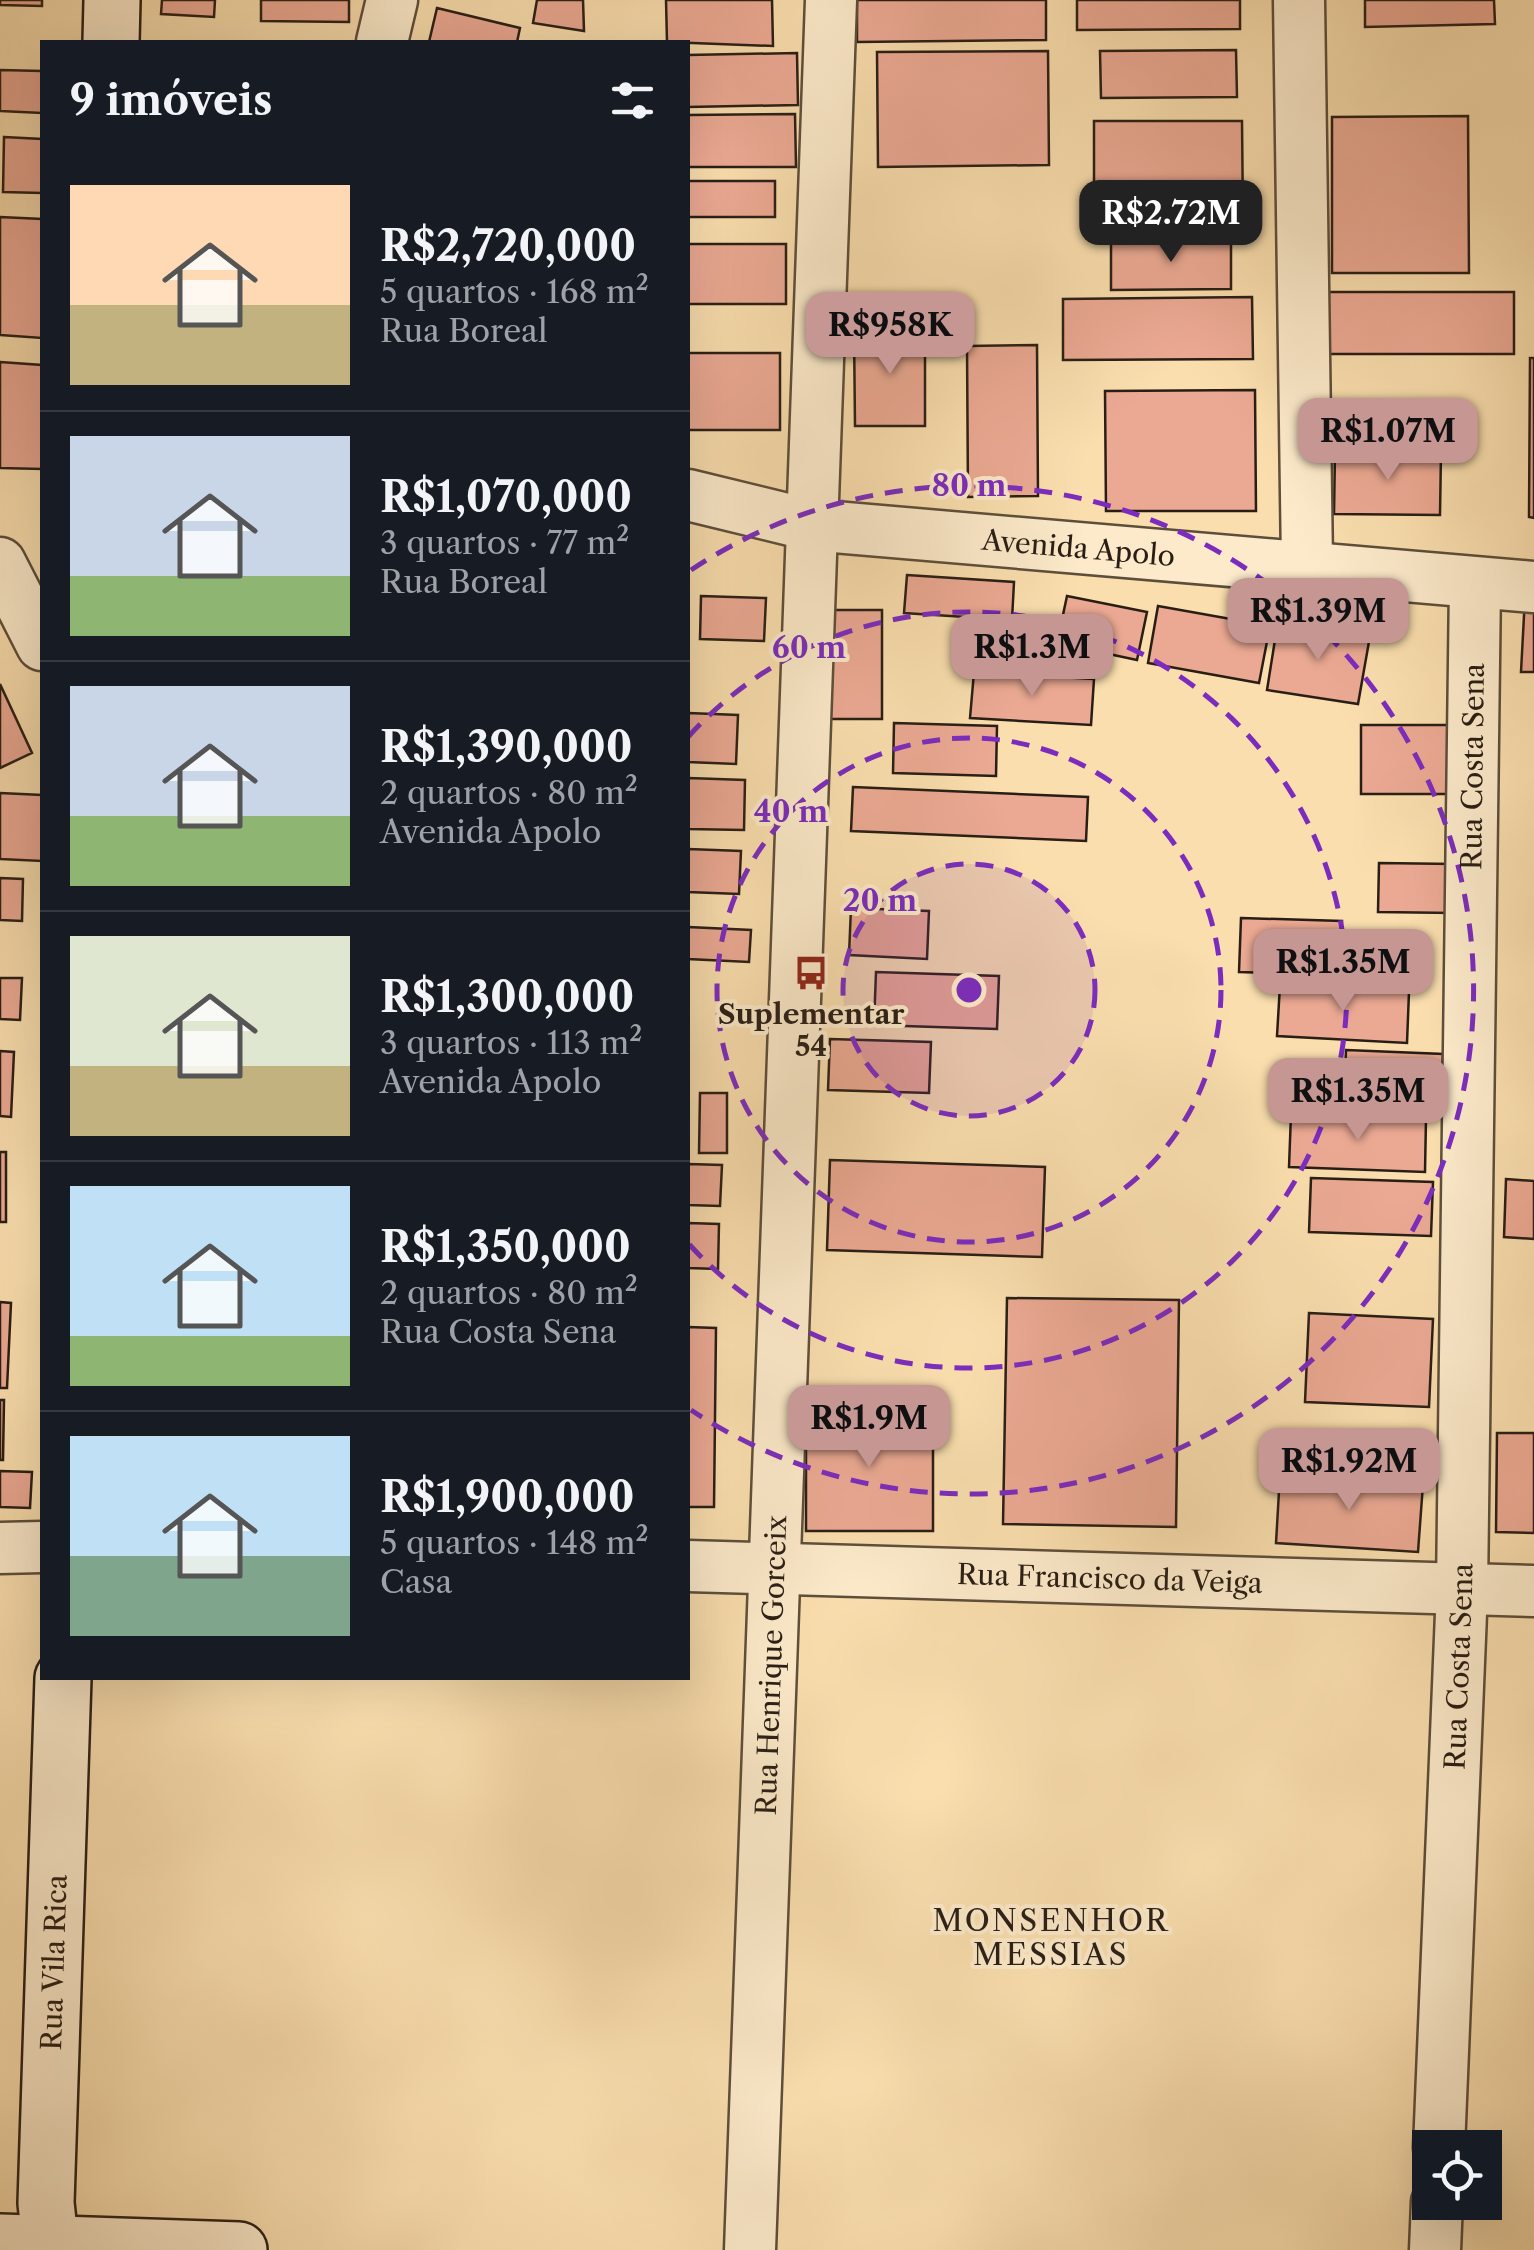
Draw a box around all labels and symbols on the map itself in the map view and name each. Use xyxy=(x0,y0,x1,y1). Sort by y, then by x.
pin: R$2.72M xyxy=(1079,180,1263,265)
pin: R$958K xyxy=(809,292,971,377)
pin: R$1.07M xyxy=(1296,398,1480,483)
text: 80 m xyxy=(931,467,1007,504)
street label: Avenida Apolo xyxy=(979,523,1176,573)
pin: R$1.39M xyxy=(1226,578,1410,663)
pin: R$1.3M xyxy=(951,614,1113,699)
text: 60 m xyxy=(772,629,846,666)
street label: Rua Costa Sena xyxy=(1454,663,1491,870)
text: 40 m xyxy=(754,793,828,830)
text: 20 m xyxy=(843,882,917,919)
pin: R$1.35M xyxy=(1251,929,1435,1014)
bus stop icon: Suplementar 54 xyxy=(792,954,830,992)
centre of rings xyxy=(951,972,987,1008)
place label: Suplementar 54 xyxy=(718,997,905,1063)
pin: R$1.35M xyxy=(1266,1058,1450,1143)
pin: R$1.9M xyxy=(788,1385,950,1470)
pin: R$1.92M xyxy=(1257,1428,1441,1513)
street label: Rua Henrique Gorceix xyxy=(749,1514,793,1816)
street label: Rua Francisco da Veiga xyxy=(956,1557,1263,1600)
street label: Rua Costa Sena xyxy=(1438,1563,1479,1771)
street label: Rua Vila Rica xyxy=(34,1874,74,2051)
district label: MONSENHOR MESSIAS xyxy=(932,1902,1170,1973)

